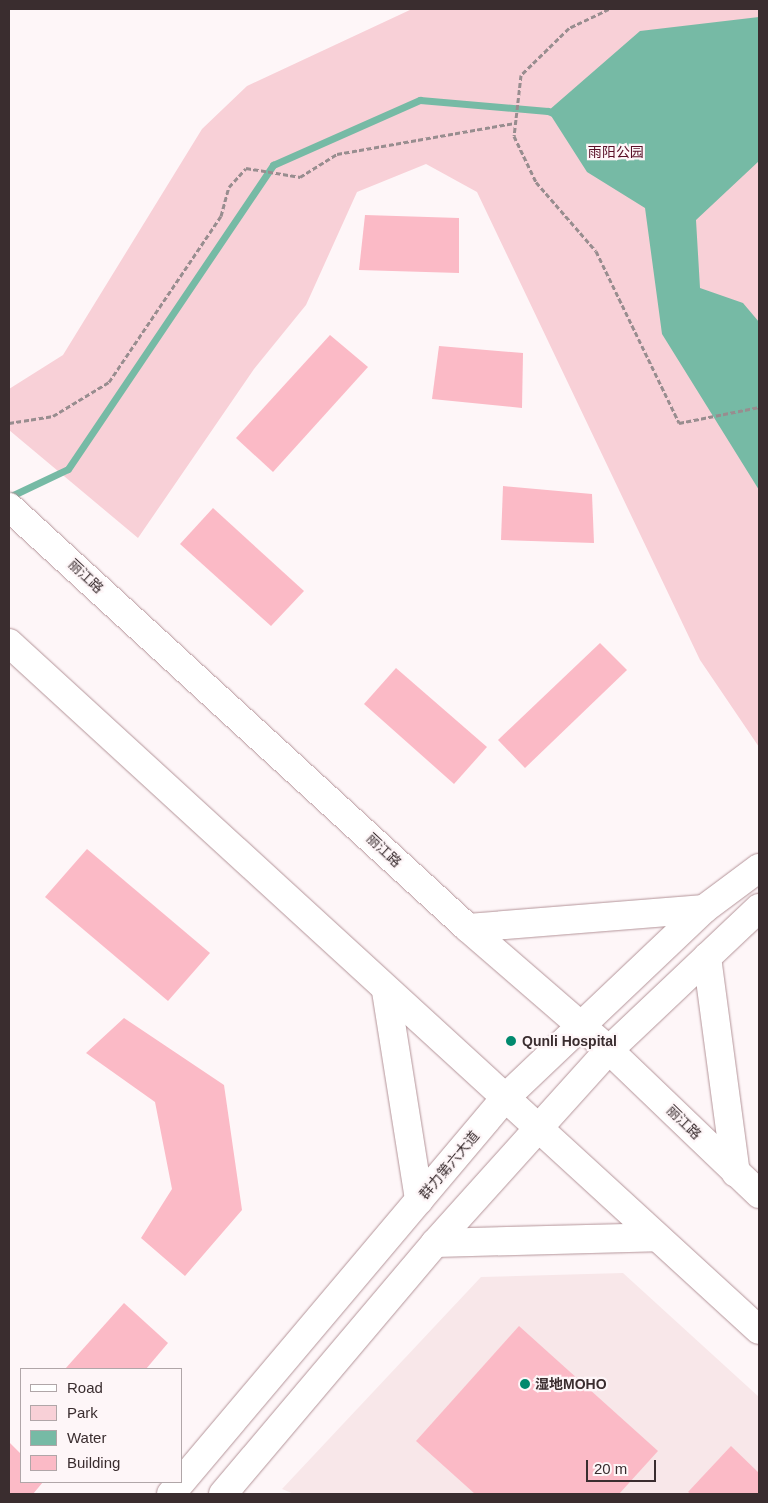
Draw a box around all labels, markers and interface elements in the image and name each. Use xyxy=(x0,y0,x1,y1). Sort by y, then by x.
park label: 雨阳公园 xyxy=(588,144,644,160)
street label: 丽江路 xyxy=(65,556,107,596)
street label: 丽江路 xyxy=(363,830,405,870)
place label: Qunli Hospital xyxy=(522,1033,617,1049)
marker: Qunli Hospital xyxy=(504,1034,518,1048)
street label: 丽江路 xyxy=(663,1101,705,1143)
street label: 群力第六大道 xyxy=(416,1127,482,1203)
legend xyxy=(20,1368,182,1483)
place label: 湿地MOHO xyxy=(535,1376,607,1392)
marker: 湿地MOHO xyxy=(519,1378,531,1390)
text: Road xyxy=(67,1379,103,1396)
text: Park xyxy=(67,1404,98,1421)
text: Water xyxy=(67,1429,106,1446)
scale bar xyxy=(588,1450,658,1482)
text: Building xyxy=(67,1454,120,1471)
text: 20 m xyxy=(594,1460,627,1477)

